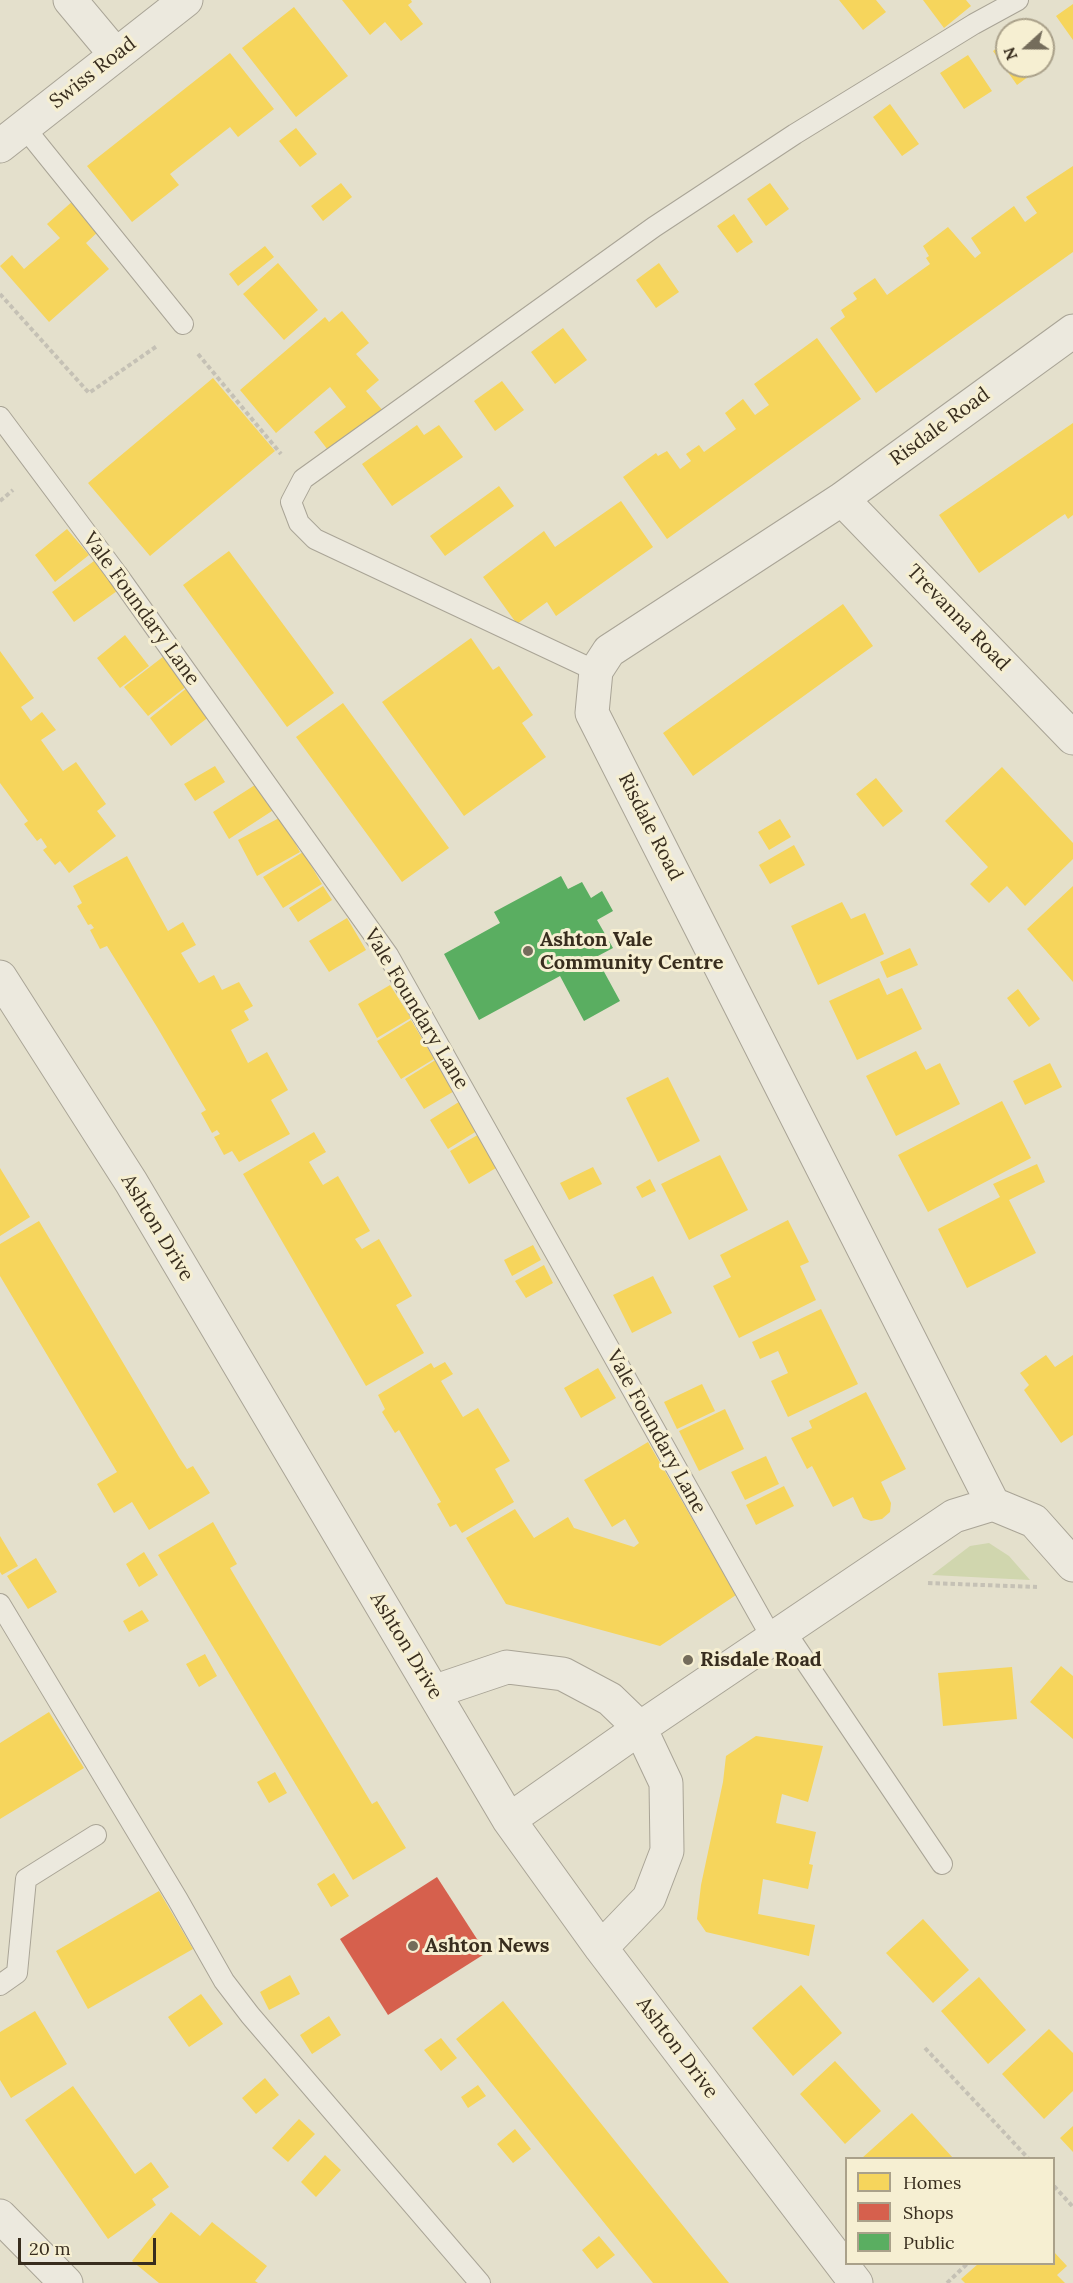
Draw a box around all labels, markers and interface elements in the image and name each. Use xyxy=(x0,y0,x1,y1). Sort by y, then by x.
north arrow xyxy=(995,18,1055,78)
street label: Swiss Road xyxy=(45,32,141,114)
text: N xyxy=(999,44,1022,63)
street label: Risdale Road xyxy=(885,383,995,471)
street label: Vale Foundary Lane xyxy=(77,528,205,690)
street label: Trevanna Road xyxy=(901,560,1015,676)
street label: Risdale Road xyxy=(613,769,687,885)
street label: Vale Foundary Lane xyxy=(359,924,473,1094)
place label: Ashton Vale Community Centre xyxy=(540,928,724,975)
marker: Ashton Vale Community Centre xyxy=(521,944,535,958)
street label: Ashton Drive xyxy=(116,1170,198,1286)
street label: Vale Foundary Lane xyxy=(601,1346,711,1518)
street label: Ashton Drive xyxy=(365,1588,447,1704)
place label: Risdale Road xyxy=(700,1648,822,1672)
marker: Risdale Road xyxy=(681,1653,695,1667)
place label: Ashton News xyxy=(425,1934,549,1958)
marker: Ashton News xyxy=(406,1939,420,1953)
street label: Ashton Drive xyxy=(631,1993,723,2103)
legend xyxy=(845,2157,1055,2265)
text: Homes xyxy=(903,2171,961,2194)
text: Shops xyxy=(903,2201,954,2224)
scale bar xyxy=(21,2226,159,2264)
text: Public xyxy=(903,2231,955,2254)
text: 20 m xyxy=(29,2237,71,2260)

